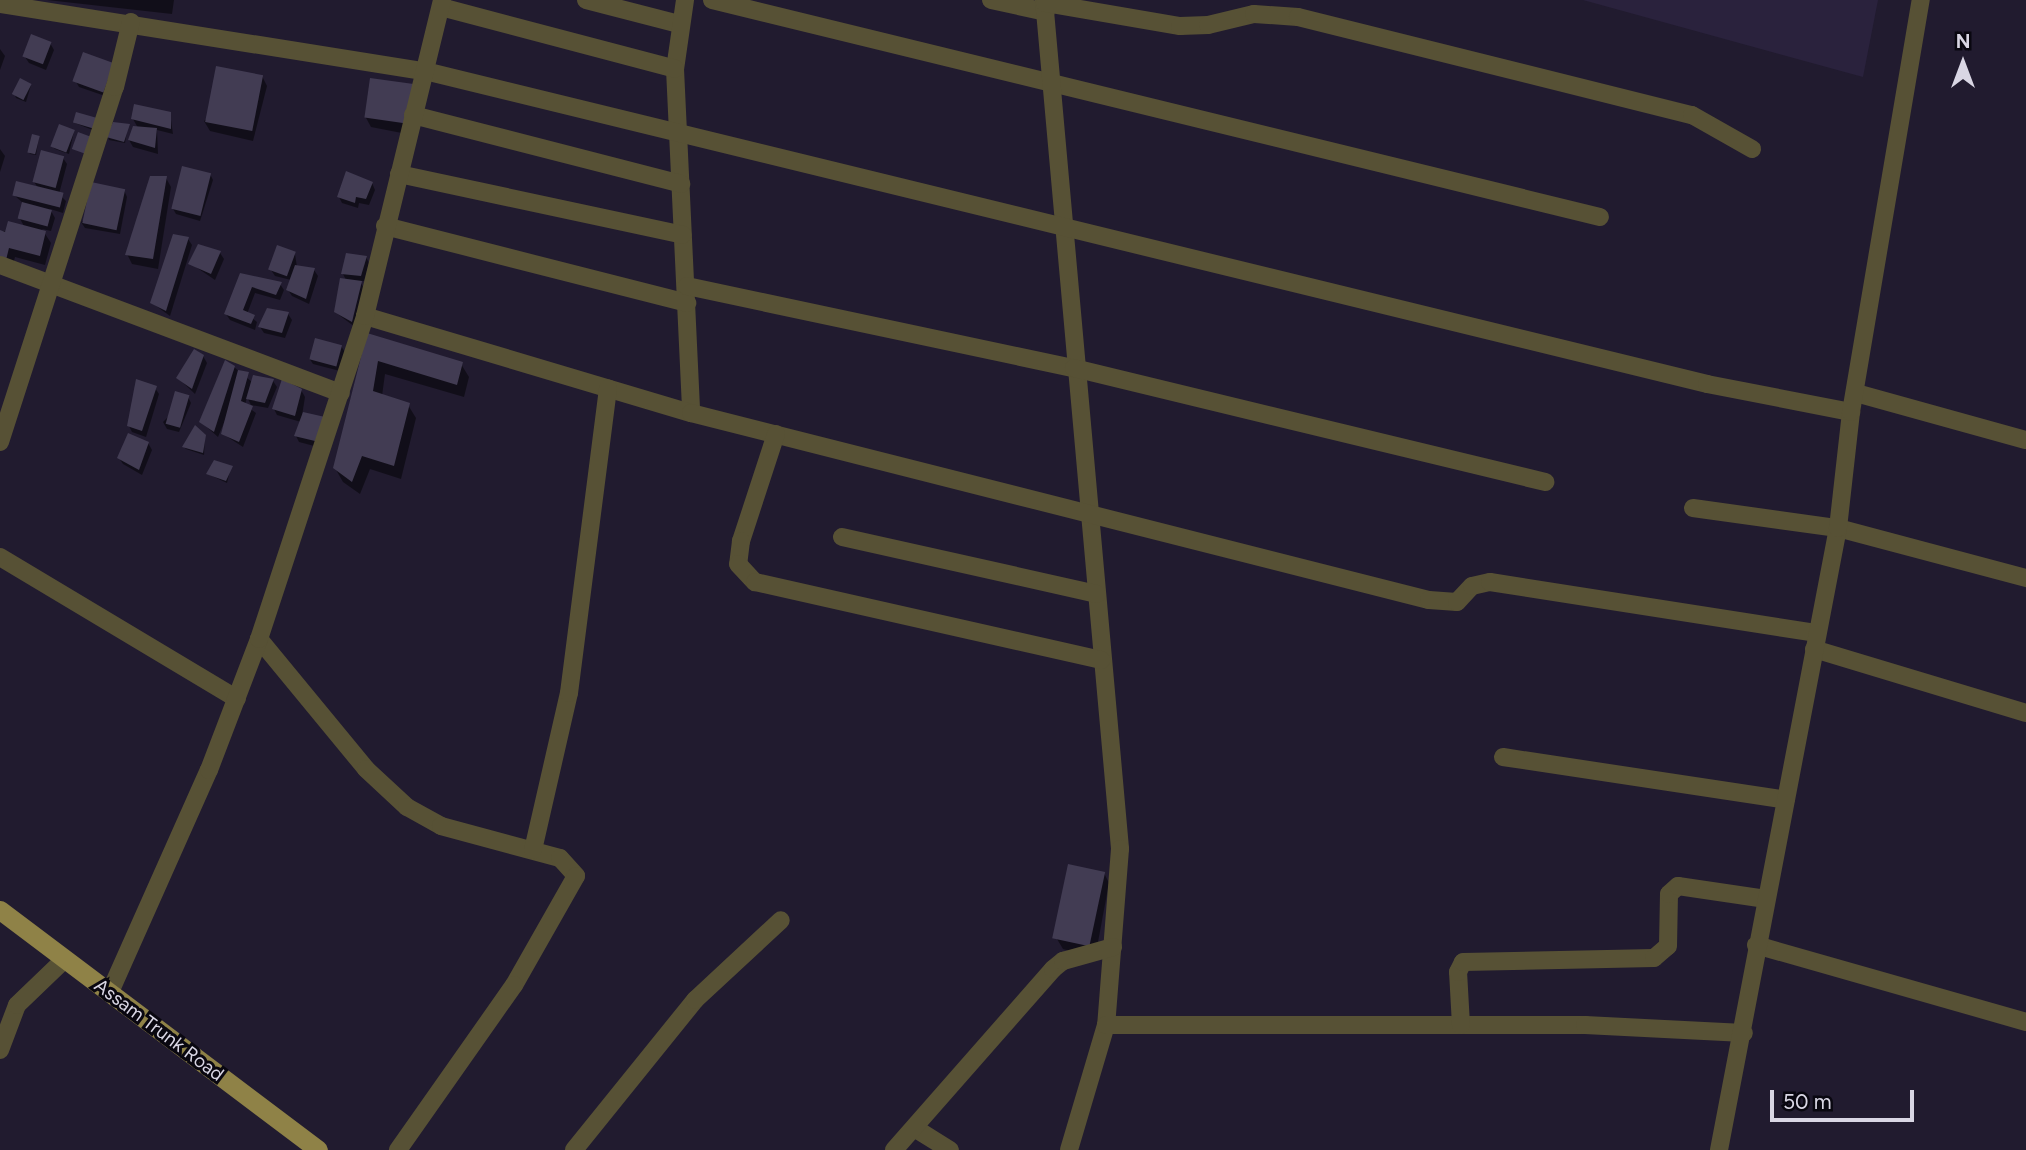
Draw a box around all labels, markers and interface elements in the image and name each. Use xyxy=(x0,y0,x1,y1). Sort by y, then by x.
north arrow xyxy=(1928,28,1998,98)
text: N xyxy=(1956,30,1970,53)
street label: Assam Trunk Road xyxy=(90,974,228,1086)
scale bar xyxy=(1774,1076,1918,1120)
text: 50 m xyxy=(1783,1089,1832,1114)

